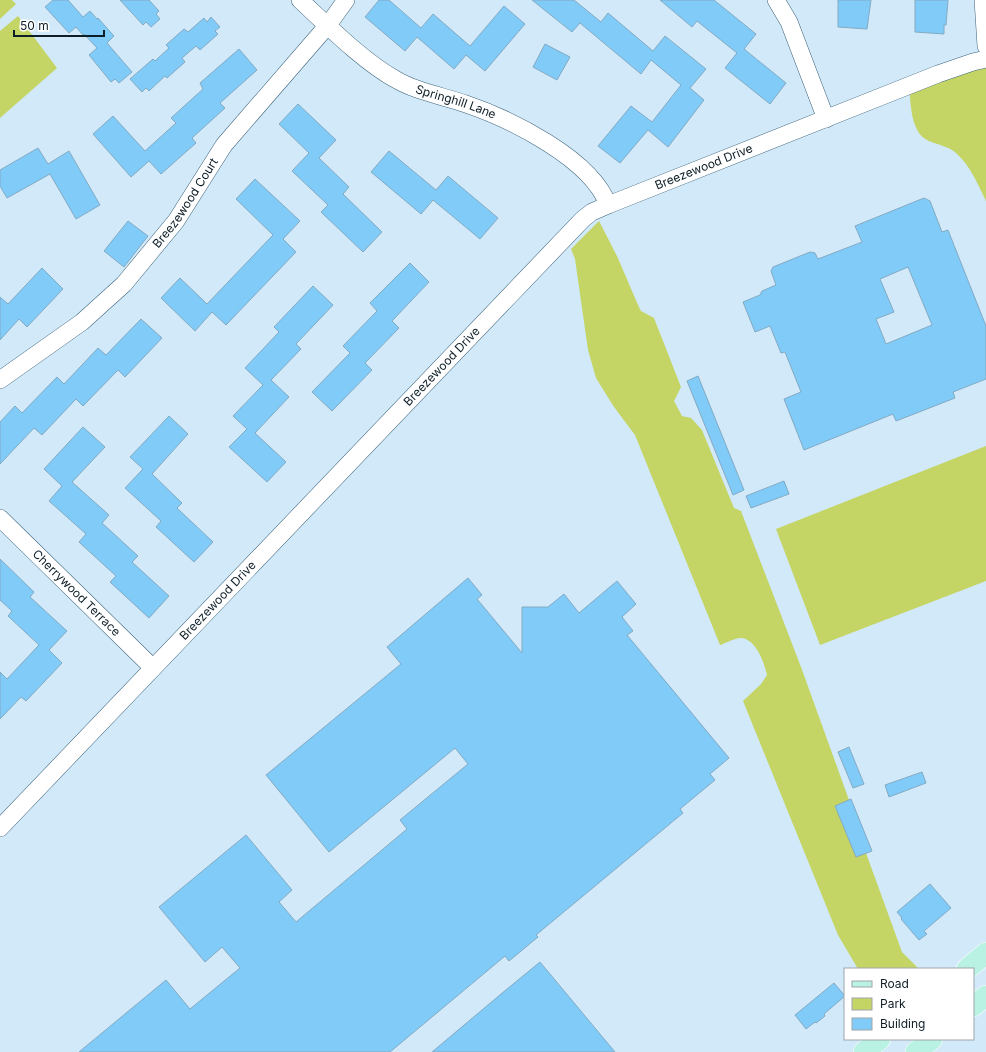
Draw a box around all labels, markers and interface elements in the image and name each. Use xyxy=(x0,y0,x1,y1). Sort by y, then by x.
scale bar xyxy=(14,12,104,38)
text: 50 m xyxy=(20,18,49,33)
street label: Springhill Lane xyxy=(414,81,498,122)
street label: Breezewood Drive xyxy=(653,140,755,193)
street label: Breezewood Court xyxy=(149,155,221,251)
street label: Breezewood Drive xyxy=(400,323,483,409)
street label: Cherrywood Terrace xyxy=(30,546,124,639)
street label: Breezewood Drive xyxy=(176,557,259,643)
legend xyxy=(844,968,974,1040)
text: Road xyxy=(880,976,909,991)
text: Park xyxy=(880,996,906,1011)
text: Building xyxy=(880,1016,925,1031)

